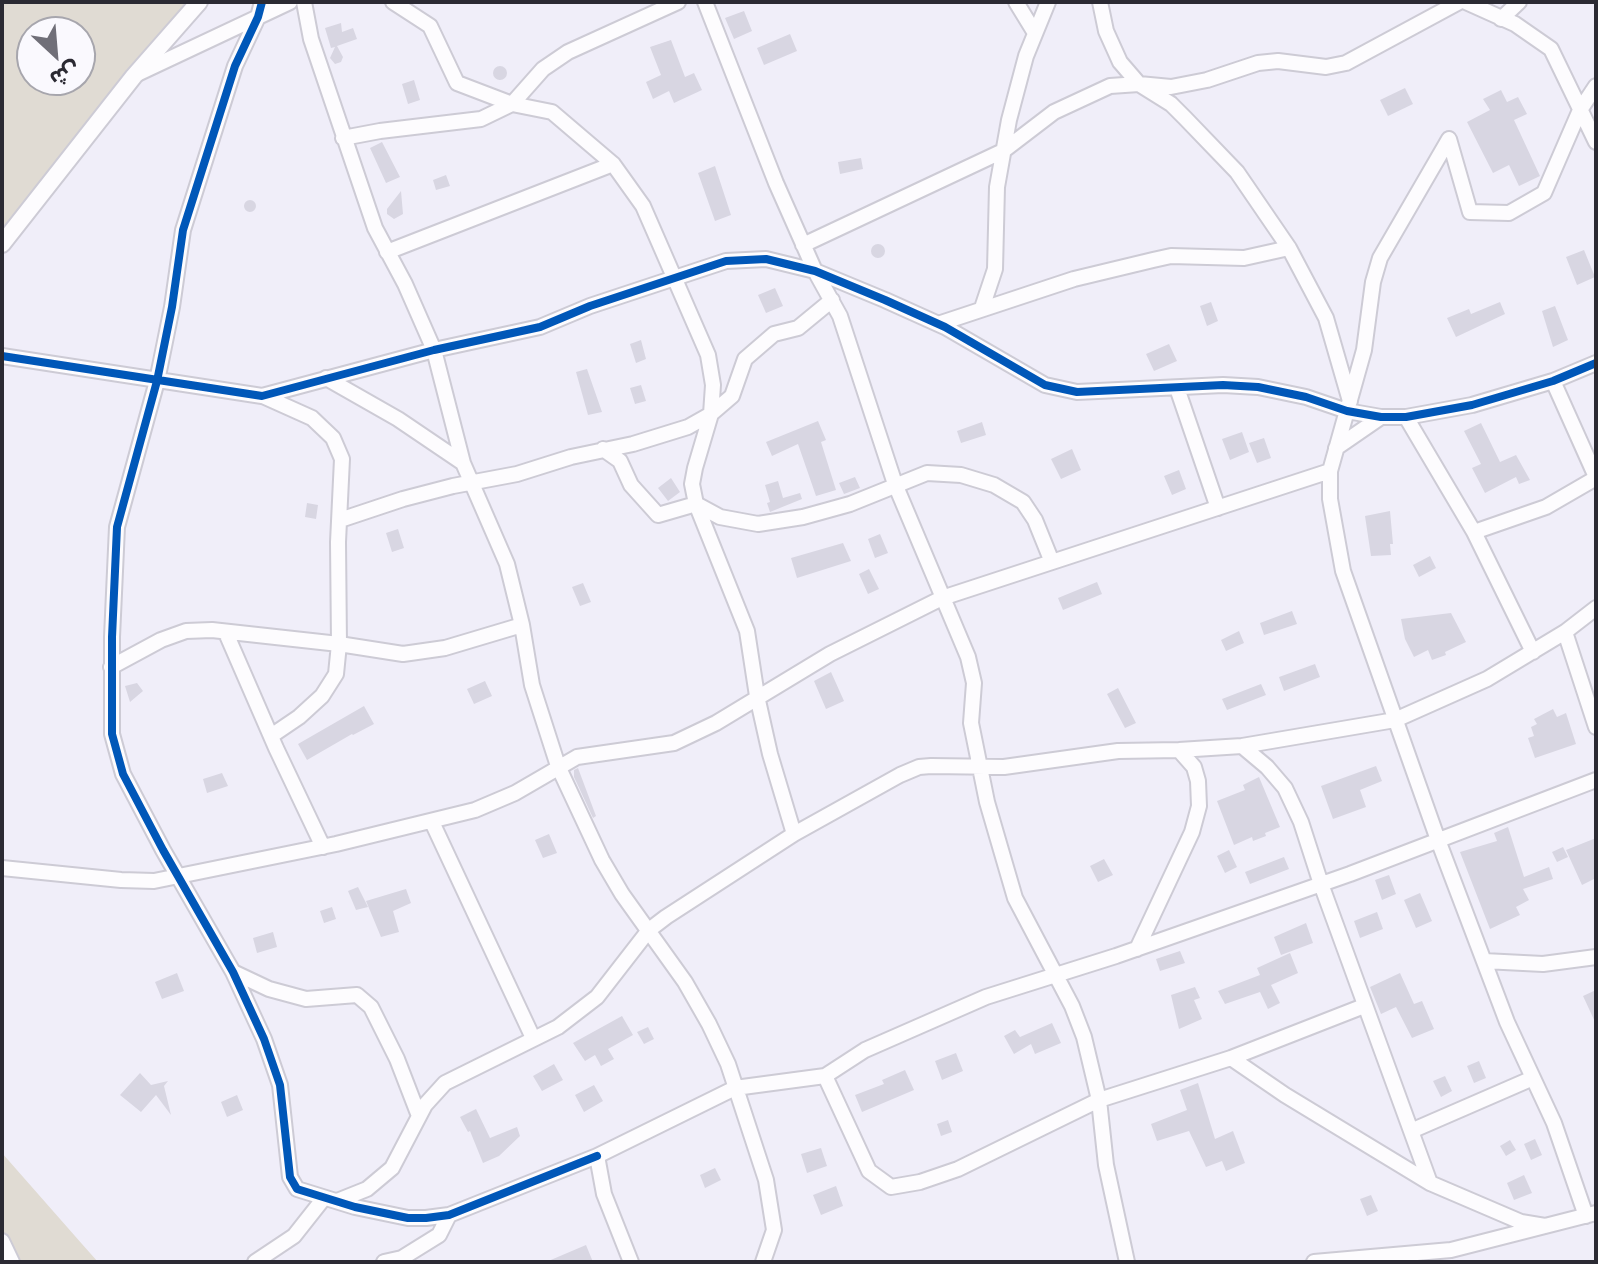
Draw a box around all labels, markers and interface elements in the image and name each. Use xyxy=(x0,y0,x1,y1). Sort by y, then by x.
north arrow xyxy=(16,16,96,96)
text: ش xyxy=(46,56,86,96)

